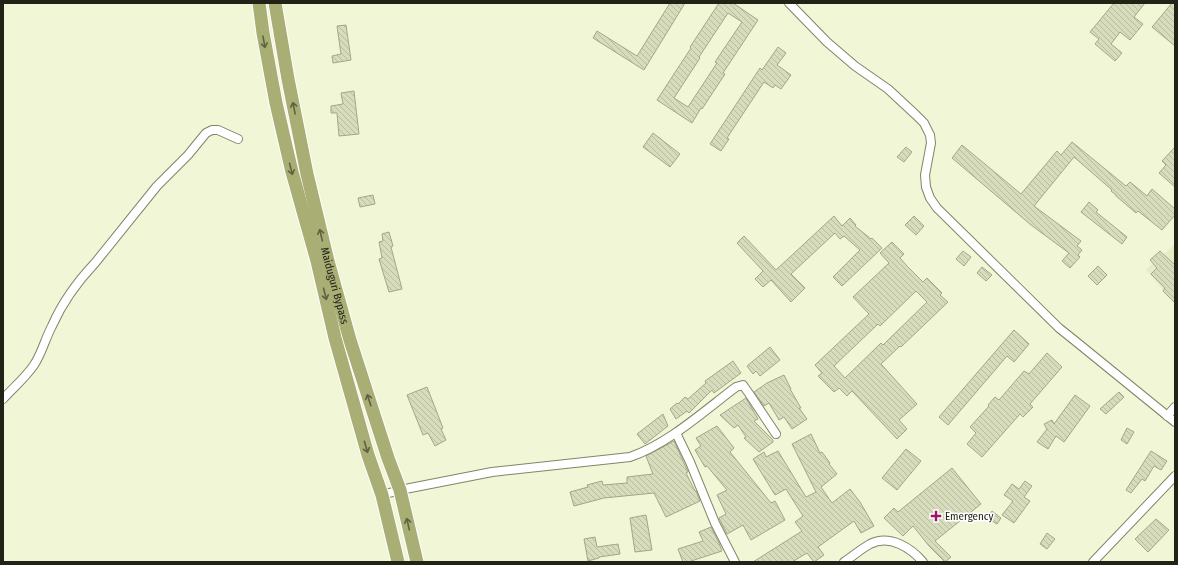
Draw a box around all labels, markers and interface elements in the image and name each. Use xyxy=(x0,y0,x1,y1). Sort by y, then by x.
one-way arrow xyxy=(261,35,269,48)
one-way arrow xyxy=(289,102,297,115)
one-way arrow xyxy=(288,162,295,175)
one-way arrow xyxy=(317,229,325,242)
street label: Maiduguri Bypass xyxy=(318,246,352,326)
one-way arrow xyxy=(321,288,329,301)
one-way arrow xyxy=(365,394,373,406)
one-way arrow xyxy=(363,440,370,453)
marker: Emergency xyxy=(930,510,942,522)
place label: Emergency xyxy=(945,510,994,523)
one-way arrow xyxy=(404,518,411,531)

